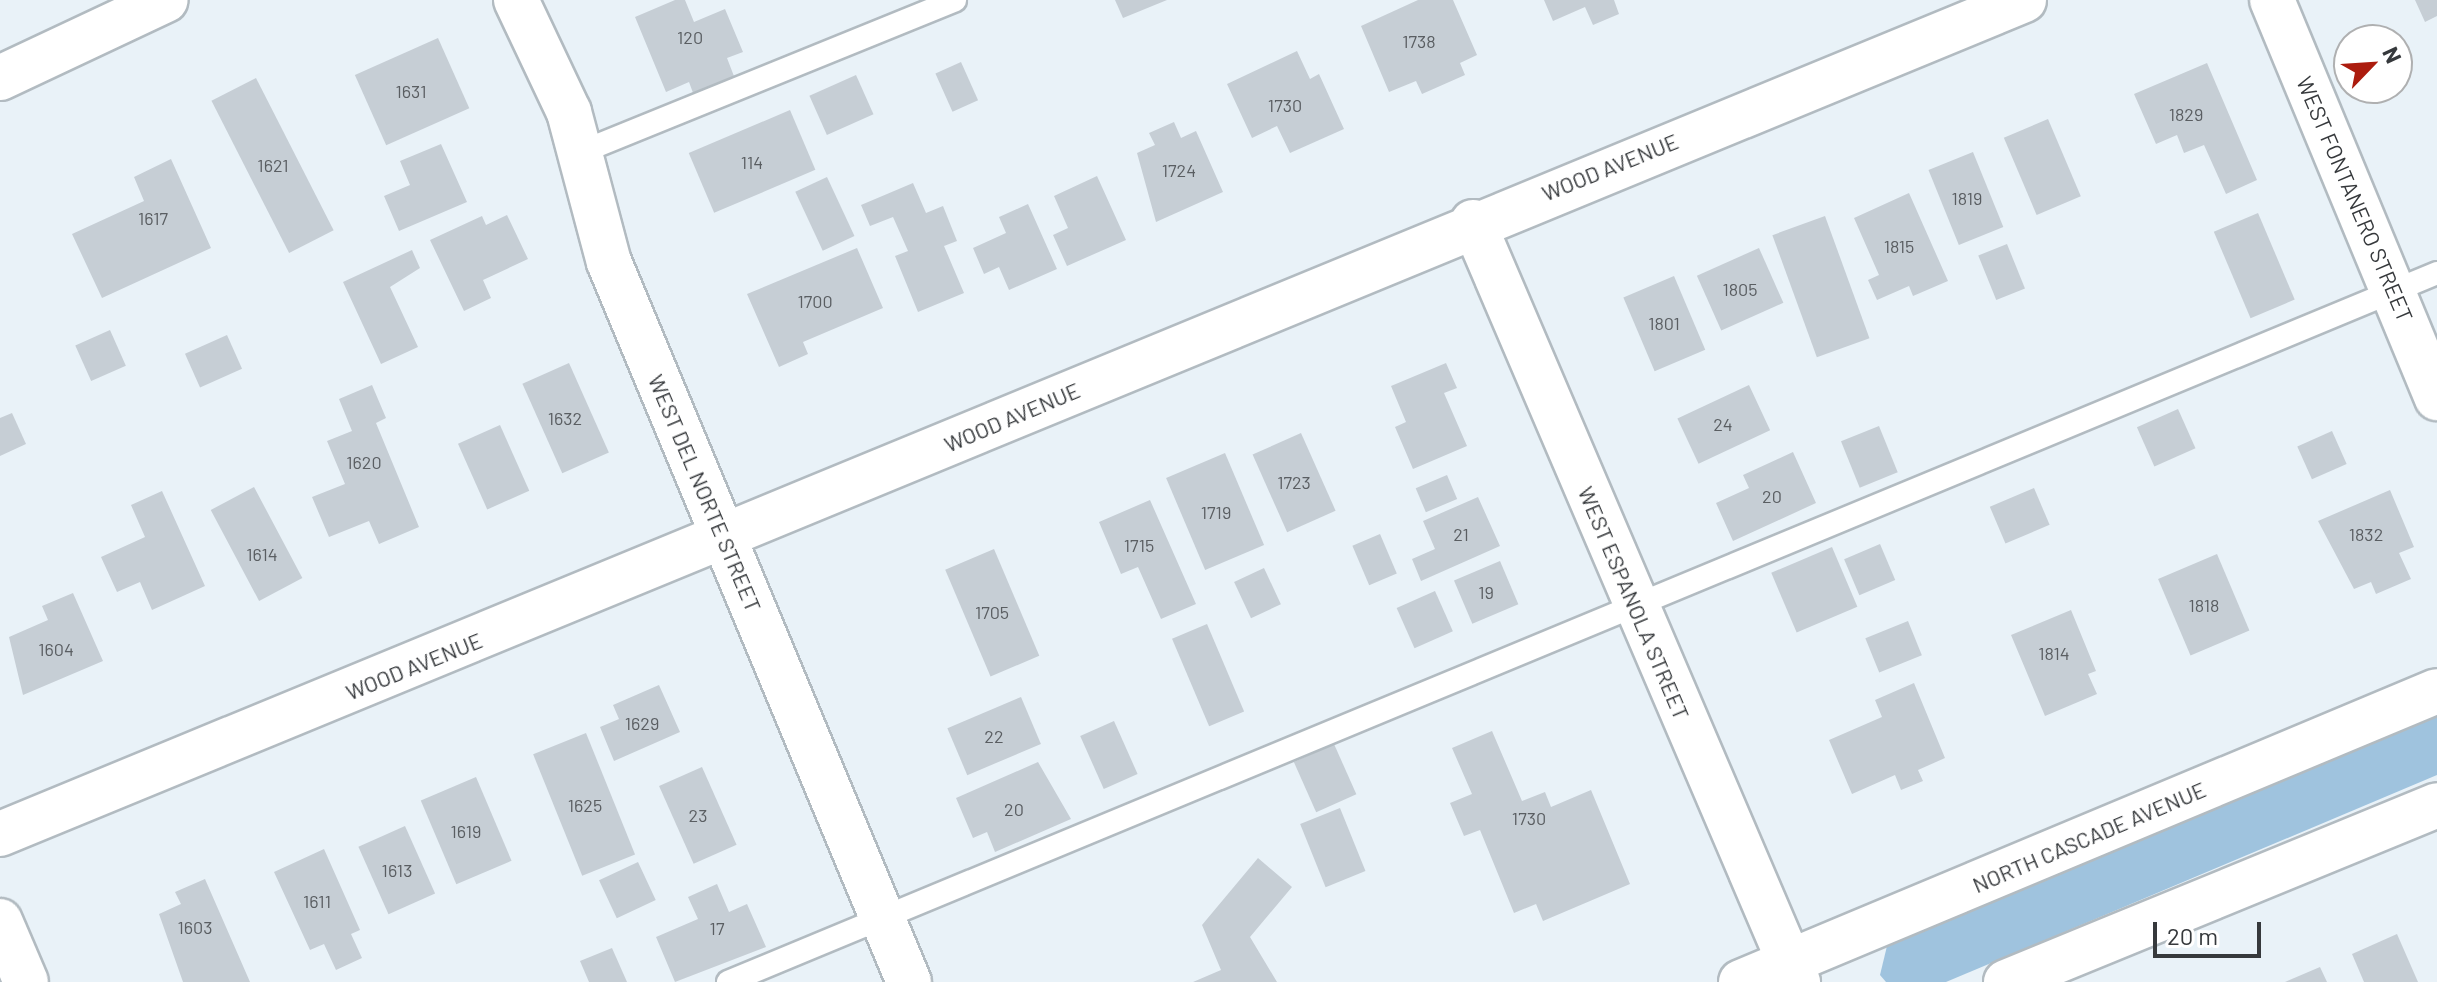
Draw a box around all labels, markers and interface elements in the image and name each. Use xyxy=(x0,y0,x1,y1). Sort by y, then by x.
north arrow xyxy=(2333,24,2413,104)
house number: 120 xyxy=(677,26,703,48)
house number: 1738 xyxy=(1402,30,1436,52)
text: N xyxy=(2378,43,2408,67)
street label: WEST FONTANERO STREET xyxy=(2291,72,2419,326)
house number: 1631 xyxy=(395,80,427,102)
house number: 1730 xyxy=(1268,94,1302,116)
house number: 1829 xyxy=(2169,103,2203,125)
street label: WOOD AVENUE xyxy=(1538,128,1682,206)
house number: 114 xyxy=(741,151,763,173)
house number: 1621 xyxy=(257,154,289,176)
house number: 1724 xyxy=(1162,159,1196,181)
house number: 1819 xyxy=(1952,187,1982,209)
house number: 1617 xyxy=(138,207,168,229)
house number: 1815 xyxy=(1884,235,1914,257)
house number: 1805 xyxy=(1722,278,1758,300)
house number: 1700 xyxy=(797,290,833,312)
house number: 1801 xyxy=(1648,312,1680,334)
street label: WEST DEL NORTE STREET xyxy=(643,370,767,616)
street label: WOOD AVENUE xyxy=(940,377,1084,457)
house number: 1632 xyxy=(548,407,582,429)
house number: 24 xyxy=(1713,413,1733,435)
house number: 1620 xyxy=(346,451,382,473)
house number: 1723 xyxy=(1277,471,1311,493)
street label: WEST ESPANOLA STREET xyxy=(1573,482,1695,724)
house number: 20 xyxy=(1762,485,1782,507)
house number: 1719 xyxy=(1201,501,1231,523)
house number: 21 xyxy=(1453,523,1469,545)
house number: 1832 xyxy=(2349,523,2383,545)
house number: 1715 xyxy=(1124,534,1154,556)
house number: 1614 xyxy=(246,543,278,565)
house number: 19 xyxy=(1478,581,1494,603)
house number: 1818 xyxy=(2189,594,2219,616)
house number: 1705 xyxy=(975,601,1009,623)
street label: WOOD AVENUE xyxy=(342,627,486,705)
house number: 1604 xyxy=(38,638,74,660)
house number: 1814 xyxy=(2038,642,2070,664)
house number: 1629 xyxy=(625,712,659,734)
house number: 22 xyxy=(984,725,1004,747)
street label: NORTH CASCADE AVENUE xyxy=(1968,776,2210,898)
house number: 1625 xyxy=(568,794,602,816)
house number: 20 xyxy=(1004,798,1024,820)
house number: 23 xyxy=(689,804,707,826)
house number: 1730 xyxy=(1512,807,1546,829)
house number: 1619 xyxy=(451,820,481,842)
house number: 1613 xyxy=(382,859,412,881)
house number: 1611 xyxy=(303,890,331,912)
scale bar xyxy=(2157,906,2265,956)
house number: 1603 xyxy=(177,916,213,938)
house number: 17 xyxy=(710,917,724,939)
text: 20 m xyxy=(2167,921,2218,950)

